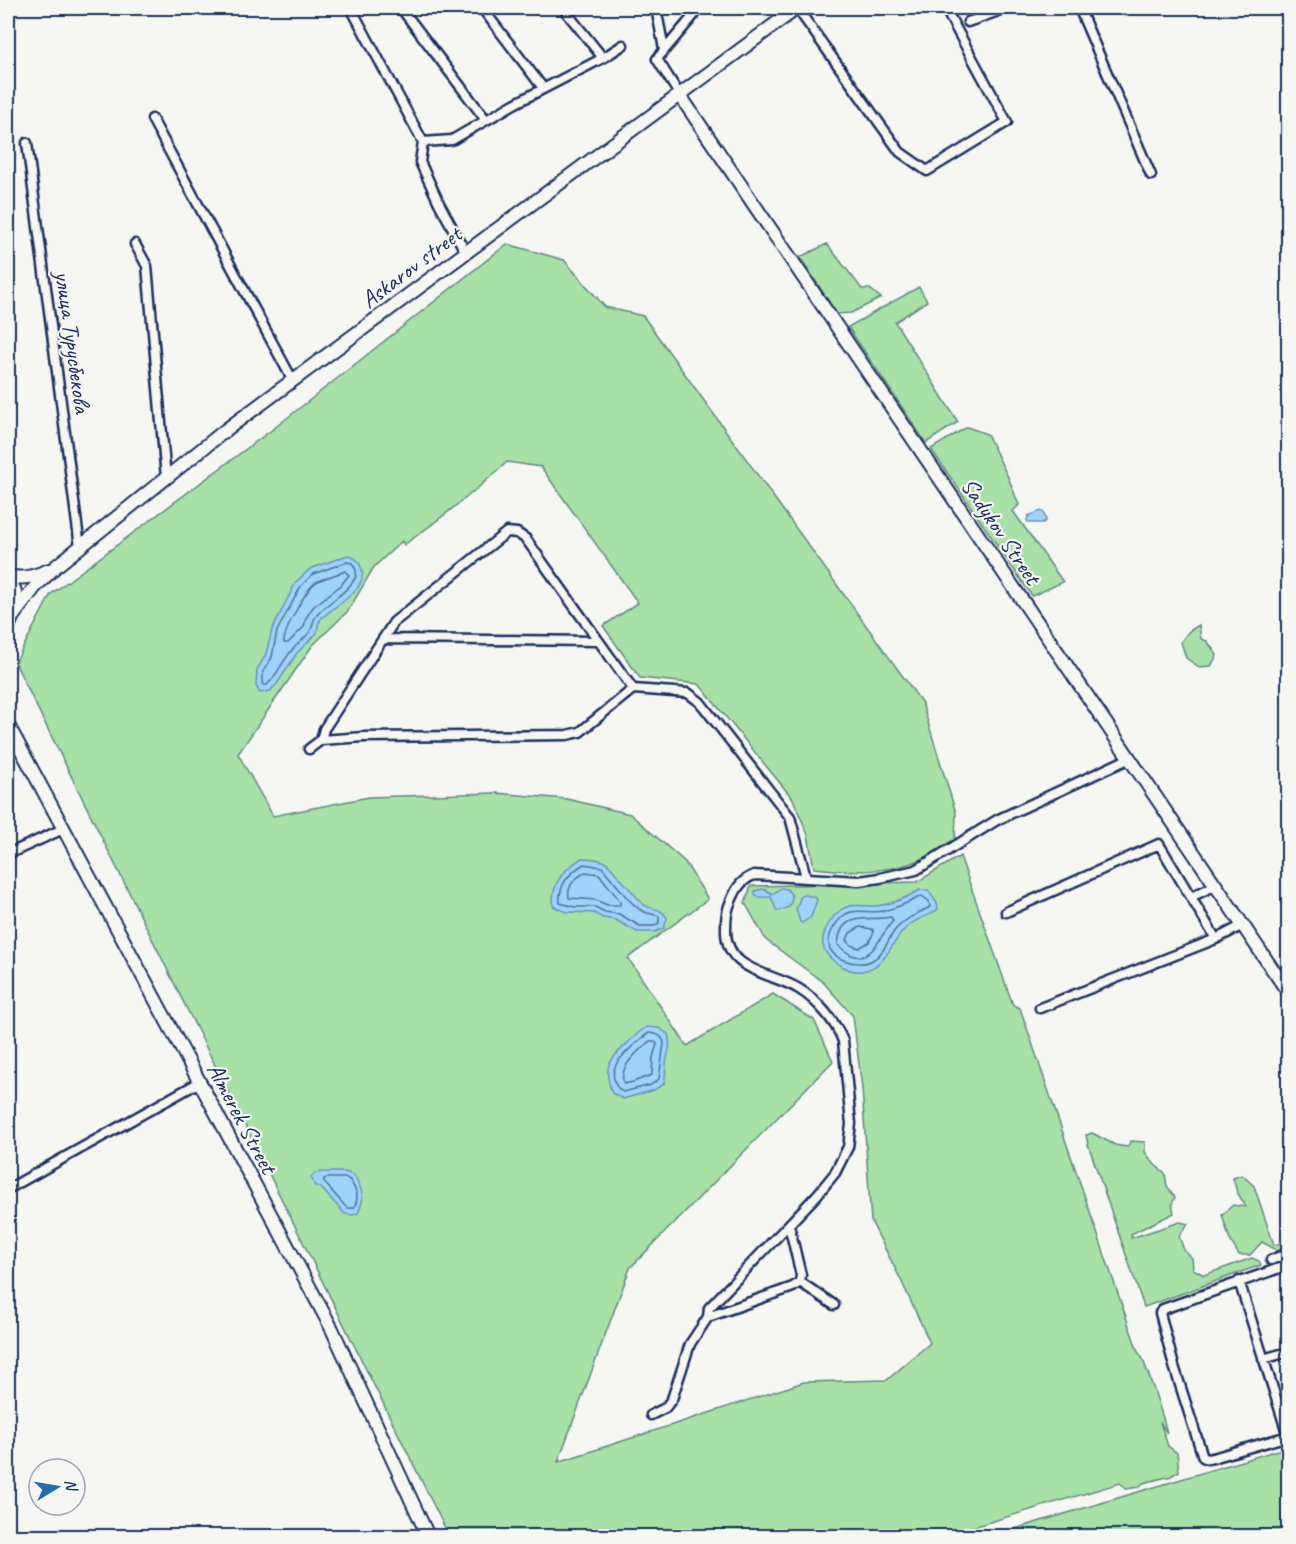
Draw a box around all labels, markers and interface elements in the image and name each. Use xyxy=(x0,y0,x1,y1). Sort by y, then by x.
street label: Askarov street xyxy=(355,218,469,315)
street label: улица Турусбекова xyxy=(48,267,98,416)
street label: Sadykov Street xyxy=(954,472,1049,592)
street label: Almerek Street xyxy=(200,1057,285,1180)
north arrow xyxy=(27,1457,87,1517)
text: N xyxy=(60,1478,82,1494)

